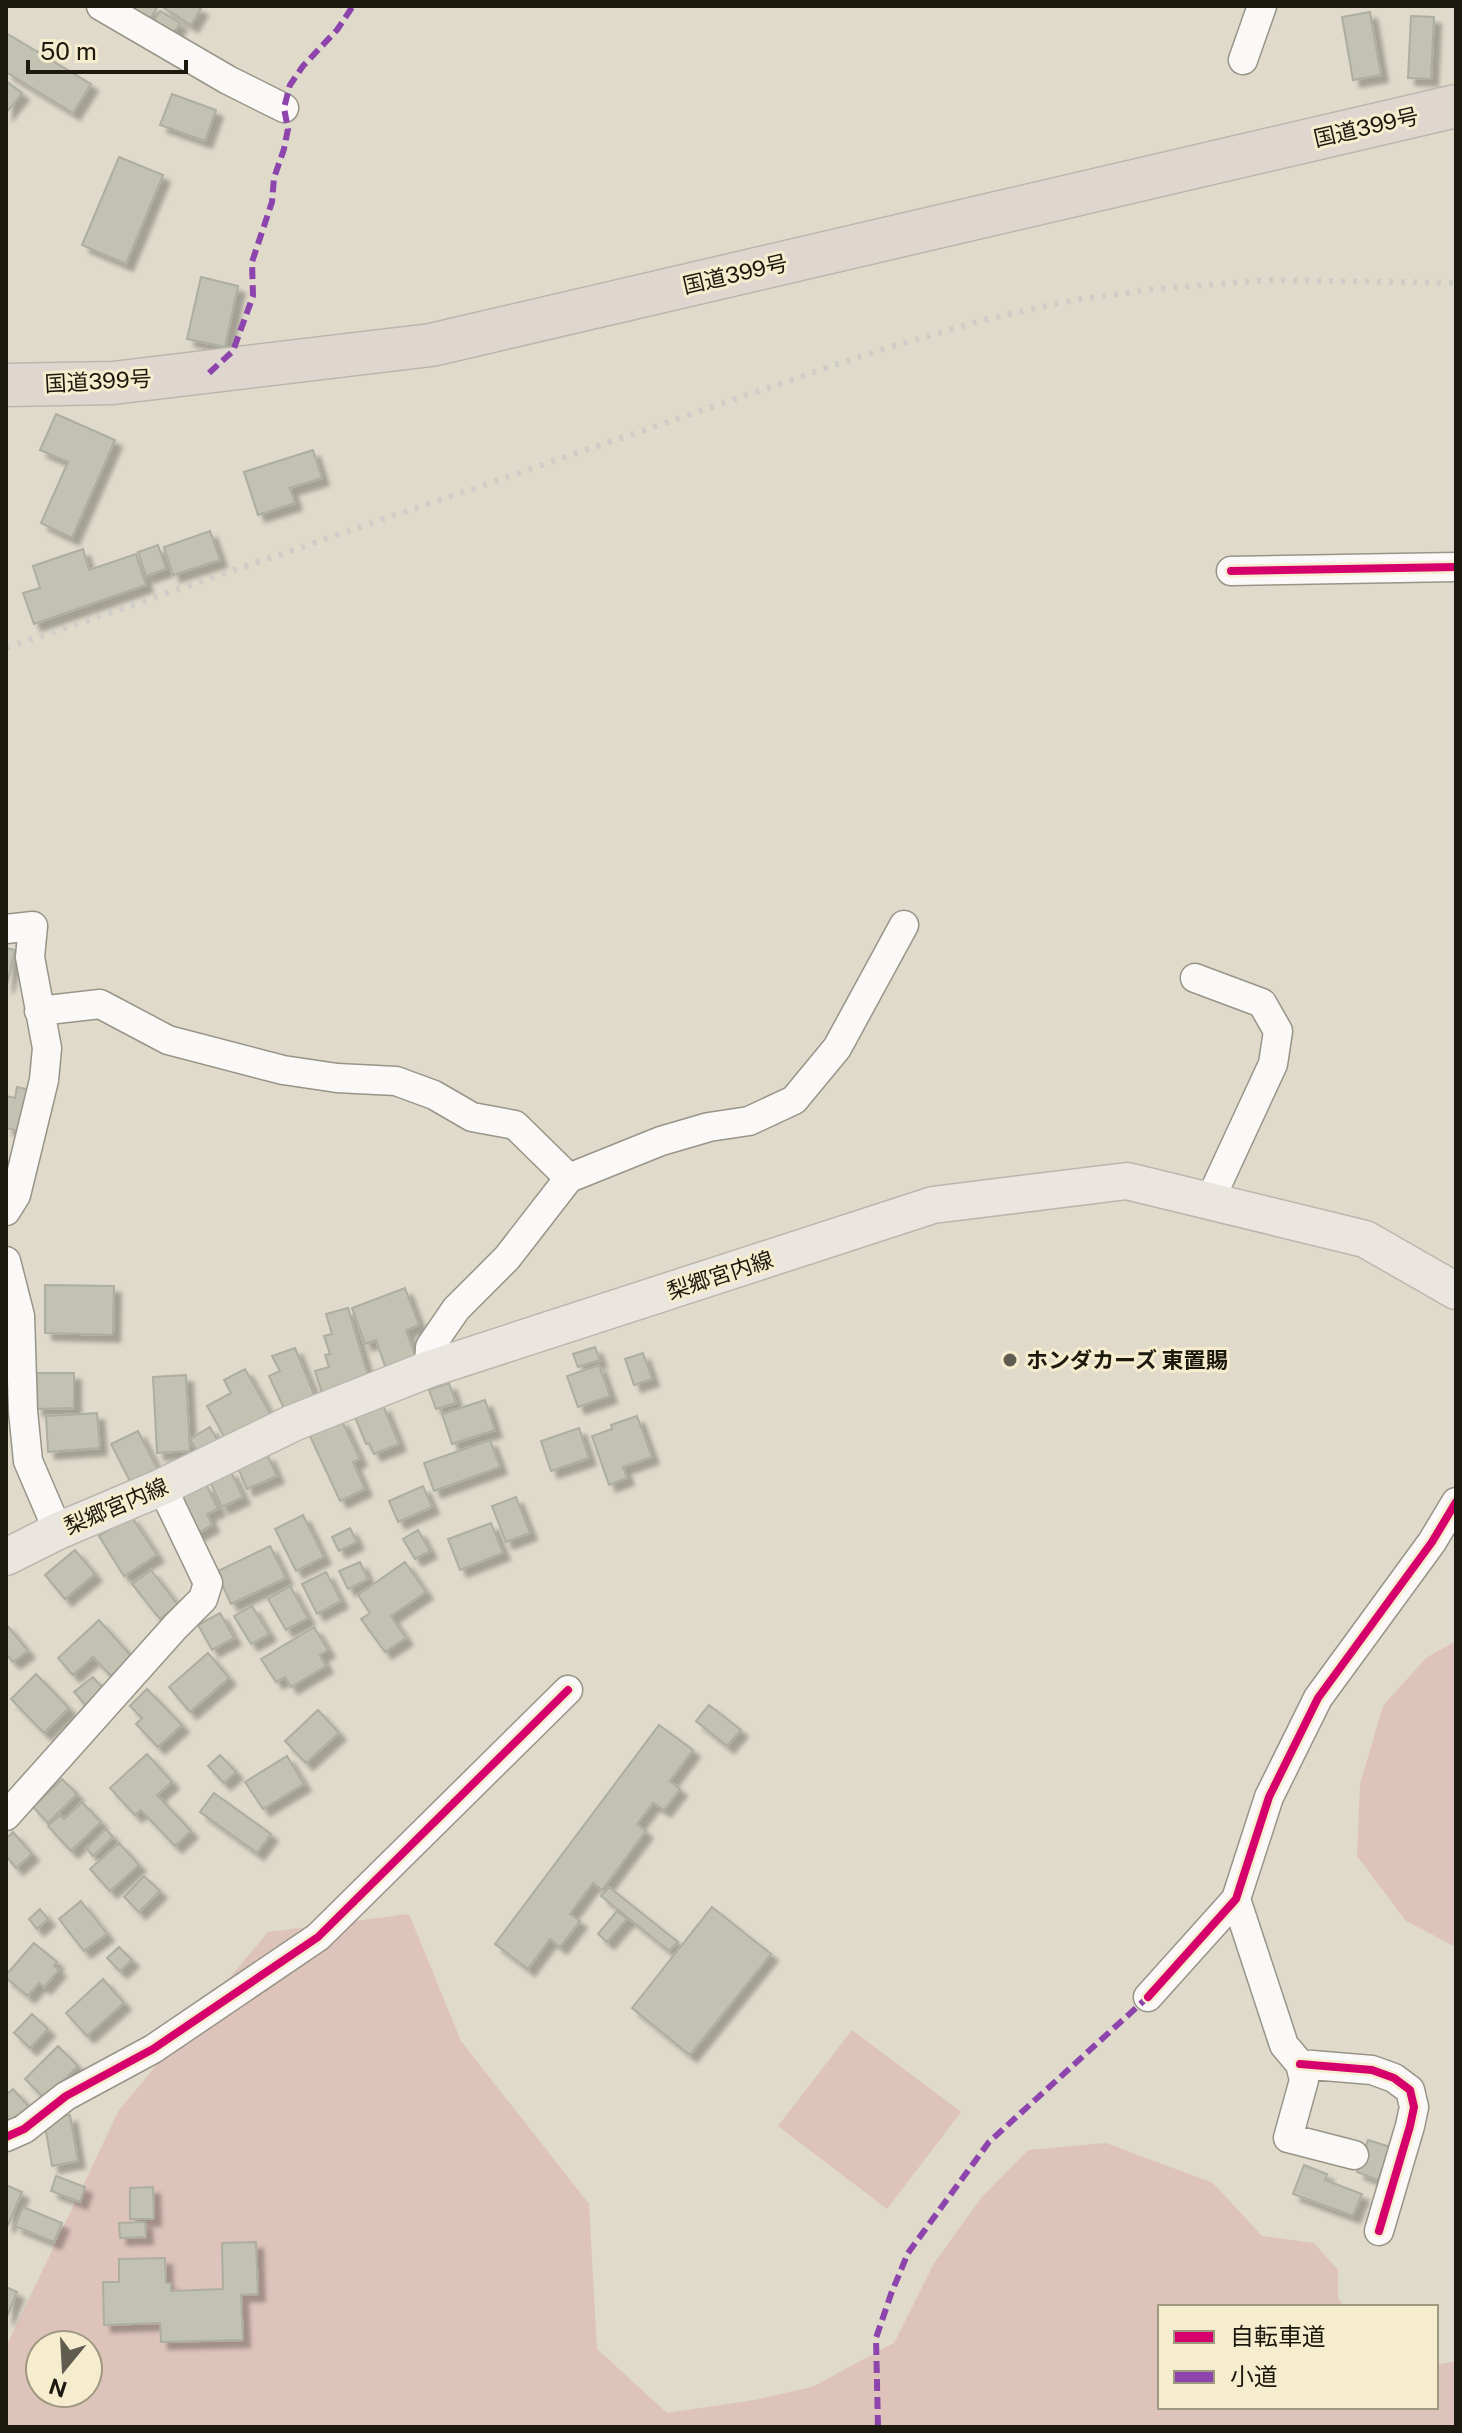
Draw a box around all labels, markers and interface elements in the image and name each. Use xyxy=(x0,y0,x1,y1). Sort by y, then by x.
scale bar xyxy=(28,24,186,74)
text: 50 m xyxy=(40,37,97,65)
street label: 国道399号 xyxy=(1311,102,1421,152)
street label: 国道399号 xyxy=(680,249,790,299)
street label: 国道399号 xyxy=(44,365,152,397)
street label: 梨郷宮内線 xyxy=(664,1246,776,1304)
place label: ホンダカーズ 東置賜 xyxy=(1026,1347,1228,1373)
marker: ホンダカーズ 東置賜 xyxy=(1001,1351,1019,1369)
street label: 梨郷宮内線 xyxy=(60,1473,172,1539)
legend xyxy=(1158,2305,1438,2409)
text: 自転車道 xyxy=(1230,2322,1326,2350)
north arrow xyxy=(24,2329,104,2409)
text: 小道 xyxy=(1230,2362,1278,2390)
text: N xyxy=(46,2373,70,2403)

